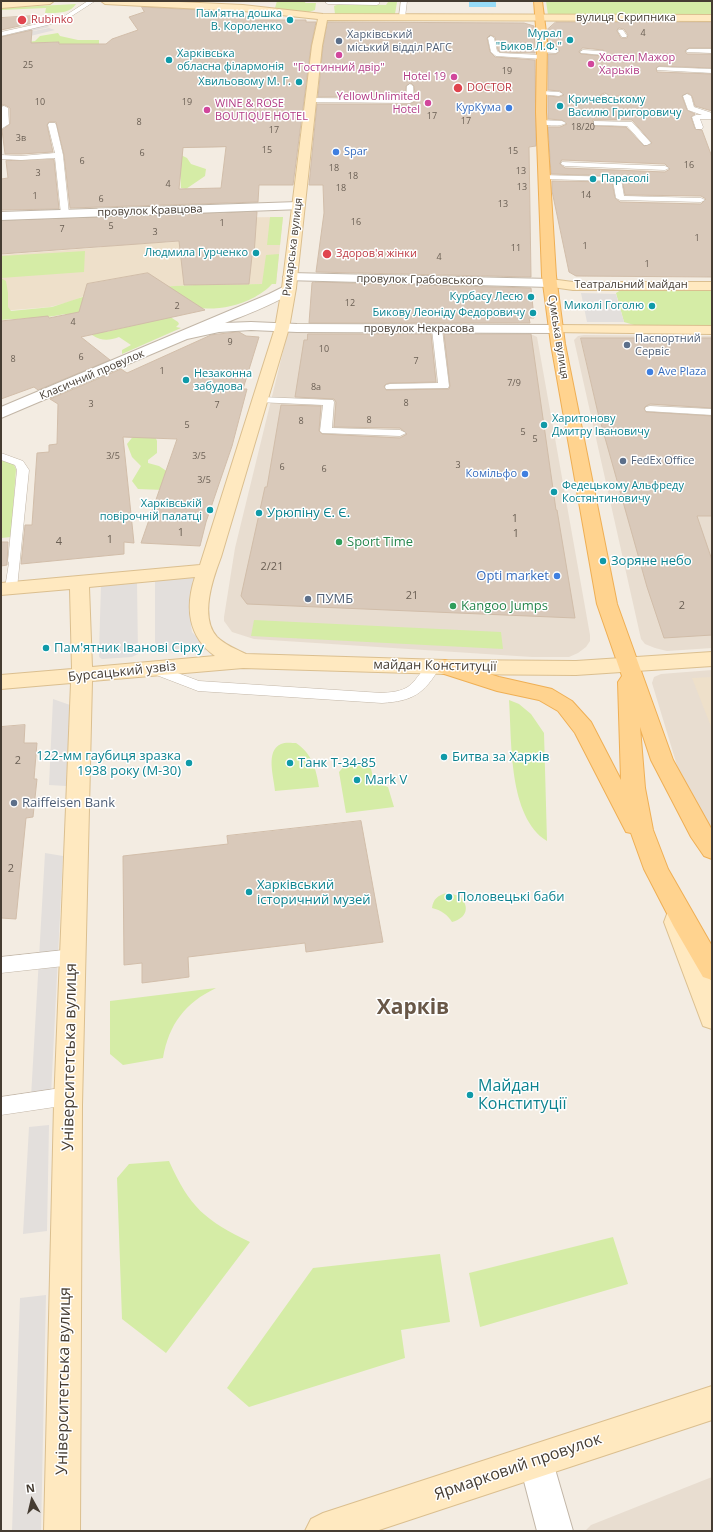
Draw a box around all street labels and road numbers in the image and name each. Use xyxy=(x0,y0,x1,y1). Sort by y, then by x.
street label: вулиця Скрипника xyxy=(576,11,676,25)
street label: Римарська вулиця xyxy=(280,197,306,297)
street label: провулок Кравцова xyxy=(97,203,203,219)
street label: провулок Грабовського xyxy=(356,272,484,288)
street label: Театральний майдан xyxy=(574,278,688,292)
street label: Сумська вулиця xyxy=(545,294,571,380)
street label: провулок Некрасова xyxy=(364,322,474,336)
street label: Класичний провулок xyxy=(38,347,146,403)
street label: майдан Конституції xyxy=(373,657,497,675)
street label: Бурсацький узвіз xyxy=(67,659,177,685)
street label: Університетська вулиця xyxy=(59,963,81,1151)
street label: Університетська вулиця xyxy=(53,1287,75,1475)
street label: Ярмарковий провулок xyxy=(432,1429,604,1505)

